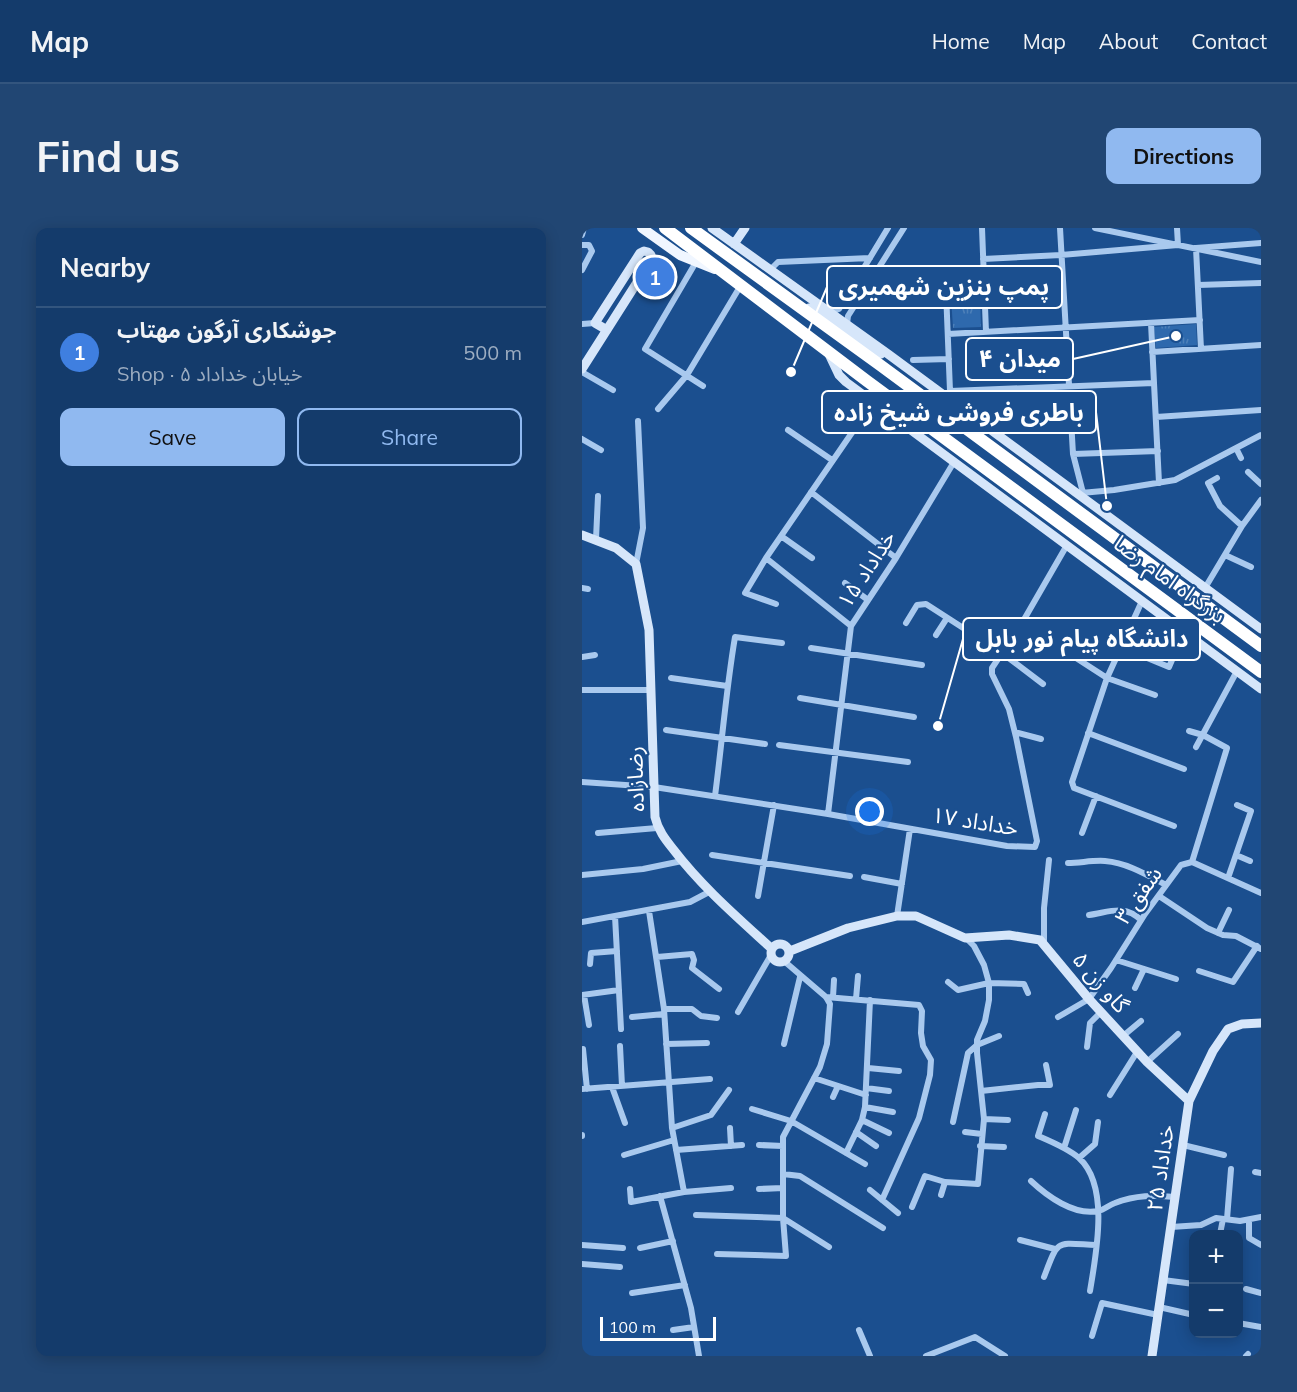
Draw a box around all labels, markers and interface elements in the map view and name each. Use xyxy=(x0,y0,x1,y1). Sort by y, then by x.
text: Map xyxy=(30,24,89,59)
text: Home xyxy=(932,28,990,54)
text: Map xyxy=(1023,28,1066,54)
text: About xyxy=(1099,28,1158,54)
text: Contact xyxy=(1191,28,1267,54)
button: Directions xyxy=(1106,128,1261,184)
text: Find us xyxy=(36,130,180,183)
text: Nearby xyxy=(60,251,150,284)
pin: 1 xyxy=(636,254,674,300)
callout: پمپ بنزین شهمیری xyxy=(827,266,1062,308)
text: پمپ بنزین شهمیری xyxy=(839,271,1049,303)
text: جوشکاری آرگون مهتاب xyxy=(117,316,336,344)
callout: میدان ۴ xyxy=(966,338,1073,380)
text: 1 xyxy=(74,340,86,365)
text: 500 m xyxy=(463,340,522,365)
text: میدان ۴ xyxy=(979,343,1061,373)
text: Shop · خیابان خداداد ۵ xyxy=(117,361,303,386)
callout: باطری فروشی شیخ زاده xyxy=(822,391,1096,433)
text: باطری فروشی شیخ زاده xyxy=(834,397,1084,431)
button: Save xyxy=(60,408,285,466)
button: Share xyxy=(297,408,522,466)
street label: خداداد ۱۵ xyxy=(831,525,901,613)
street label: بزرگراه امام رضا xyxy=(1107,529,1232,632)
callout: دانشگاه پیام نور بابل xyxy=(963,618,1200,660)
text: دانشگاه پیام نور بابل xyxy=(976,623,1188,657)
street label: رضازاده xyxy=(620,746,650,812)
your location xyxy=(855,797,884,826)
street label: خداداد ۱۷ xyxy=(930,800,1020,842)
street label: شفق ۳ xyxy=(1108,861,1168,929)
street label: گاو زن ۵ xyxy=(1067,945,1136,1019)
street label: خداداد ۲۵ xyxy=(1140,1123,1180,1213)
map controls xyxy=(1189,1230,1243,1338)
button: + xyxy=(1189,1230,1243,1284)
button: − xyxy=(1189,1284,1243,1338)
scale bar xyxy=(600,1314,716,1342)
text: 100 m xyxy=(609,1317,656,1337)

